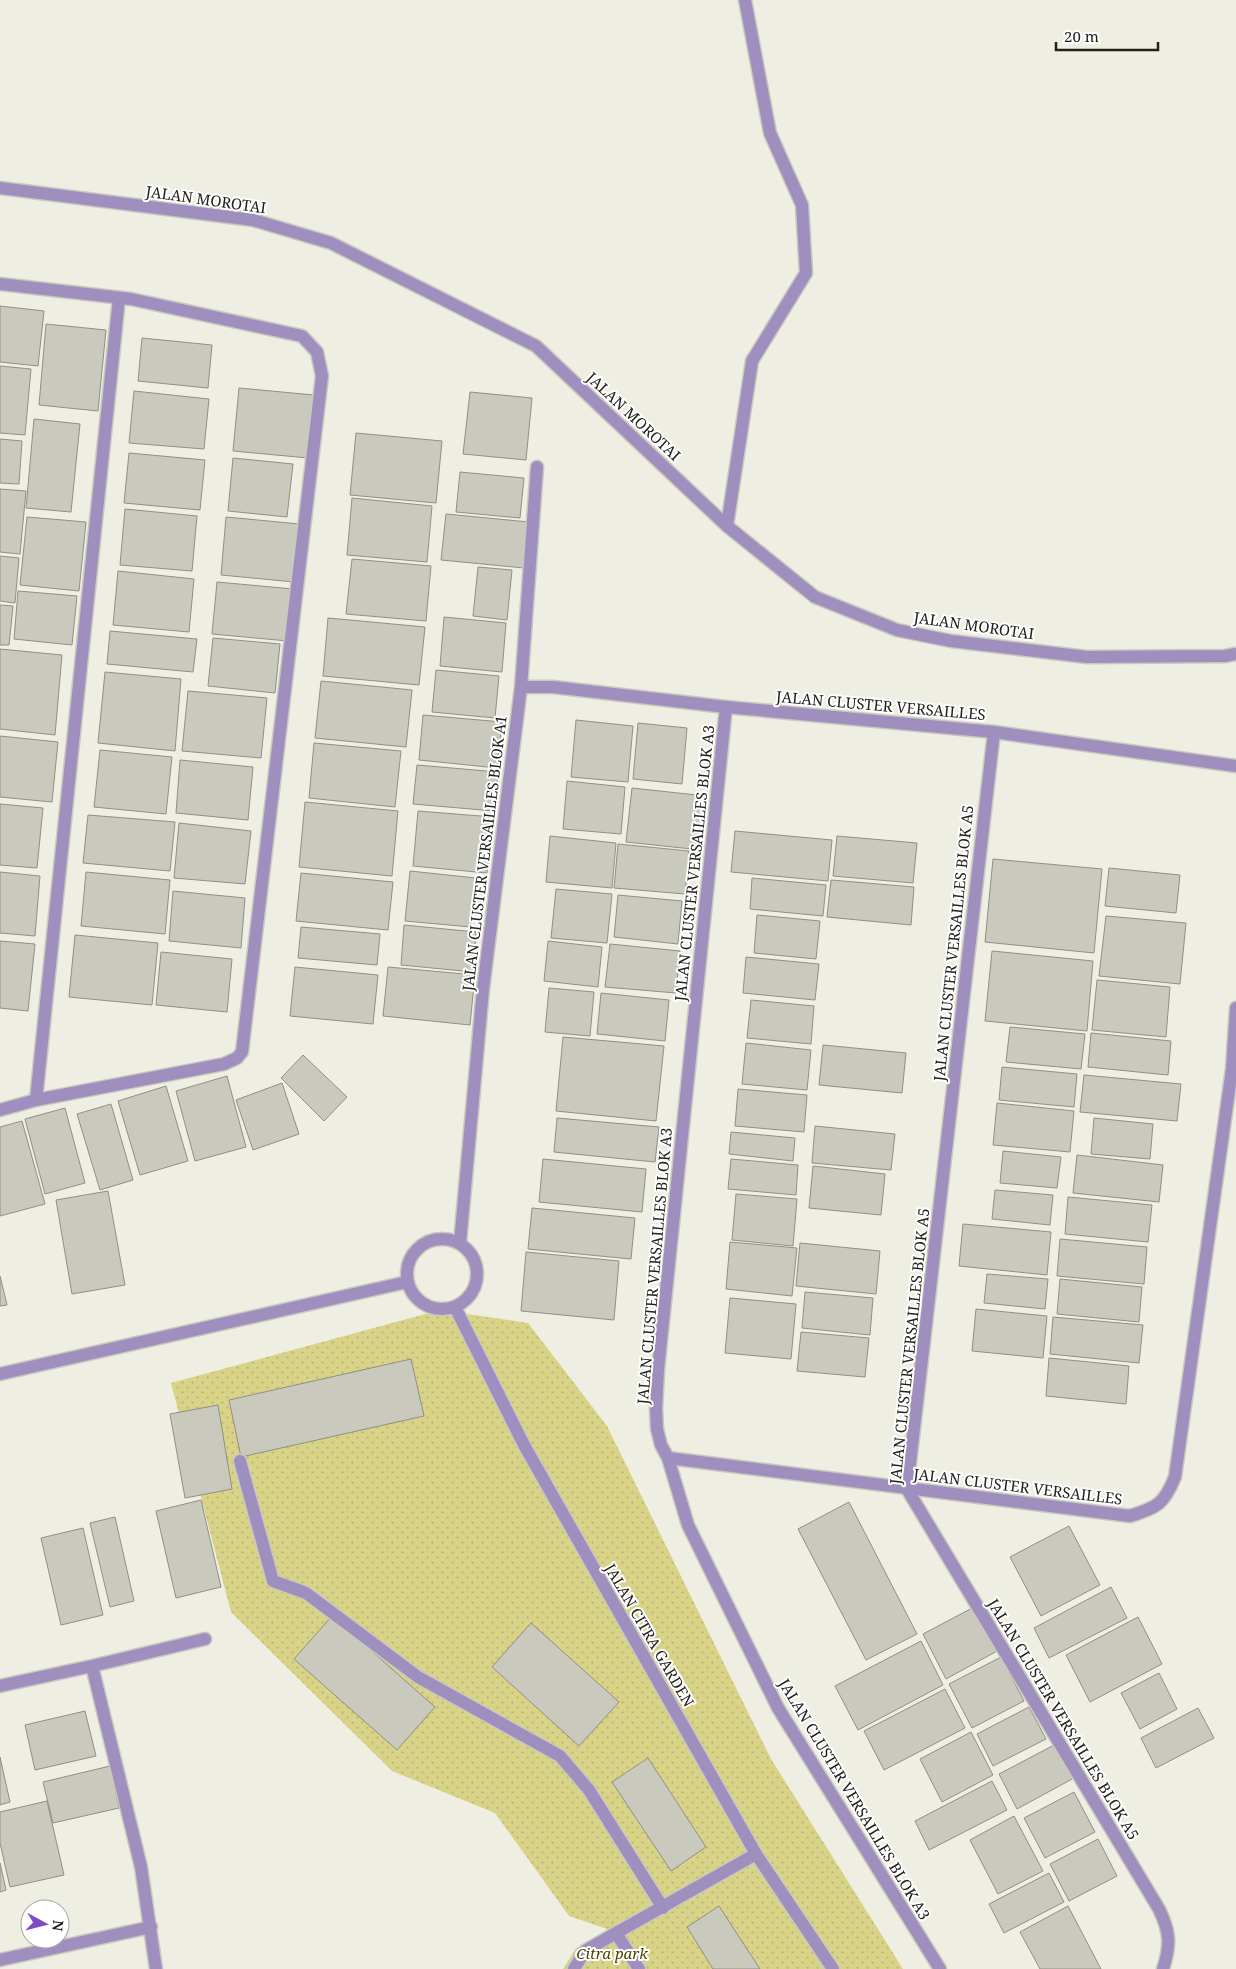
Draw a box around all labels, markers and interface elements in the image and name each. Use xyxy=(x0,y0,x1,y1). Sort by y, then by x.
scale bar xyxy=(1056,20,1158,52)
text: 20 m xyxy=(1064,26,1099,46)
street label: JALAN MOROTAI xyxy=(144,181,267,217)
street label: JALAN MOROTAI xyxy=(582,367,685,465)
street label: JALAN MOROTAI xyxy=(912,607,1035,643)
street label: JALAN CLUSTER VERSAILLES xyxy=(774,686,987,724)
street label: JALAN CLUSTER VERSAILLES BLOK A1 xyxy=(457,714,511,993)
street label: JALAN CLUSTER VERSAILLES BLOK A3 xyxy=(669,724,718,1003)
street label: JALAN CLUSTER VERSAILLES BLOK A5 xyxy=(928,804,977,1083)
street label: JALAN CLUSTER VERSAILLES BLOK A3 xyxy=(632,1127,676,1406)
street label: JALAN CLUSTER VERSAILLES BLOK A5 xyxy=(884,1207,933,1486)
street label: JALAN CLUSTER VERSAILLES xyxy=(912,1463,1123,1509)
street label: JALAN CITRA GARDEN xyxy=(600,1559,699,1711)
street label: JALAN CLUSTER VERSAILLES BLOK A5 xyxy=(983,1594,1144,1843)
street label: JALAN CLUSTER VERSAILLES BLOK A3 xyxy=(774,1674,935,1923)
north arrow xyxy=(20,1899,70,1949)
text: N xyxy=(48,1919,69,1932)
park label: Citra park xyxy=(576,1943,648,1963)

